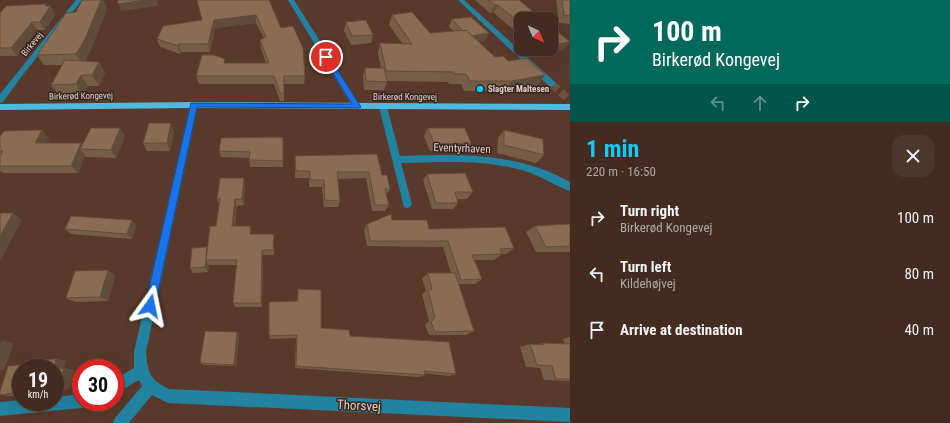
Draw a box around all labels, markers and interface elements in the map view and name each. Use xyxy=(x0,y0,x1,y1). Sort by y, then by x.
north arrow xyxy=(514,12,558,56)
map controls xyxy=(514,12,558,56)
text: 100 m xyxy=(652,15,722,48)
icon: right xyxy=(586,16,638,68)
street label: Birkevej xyxy=(19,30,45,58)
pin xyxy=(309,40,343,74)
icon: arrive xyxy=(315,46,337,68)
text: Birkerød Kongevej xyxy=(652,49,780,70)
marker: Slagter Maltesen xyxy=(475,84,485,94)
place label: Slagter Maltesen xyxy=(488,84,549,94)
street label: Birkerød Kongevej xyxy=(49,90,113,102)
street label: Birkerød Kongevej xyxy=(373,92,437,102)
icon: left xyxy=(707,92,729,114)
icon: ahead xyxy=(749,92,771,114)
icon: right xyxy=(791,92,813,114)
text: 1 min xyxy=(586,135,639,163)
button: close xyxy=(892,135,934,177)
street label: Eventyrhaven xyxy=(433,141,491,156)
text: 220 m · 16:50 xyxy=(586,164,656,179)
text: Turn right xyxy=(620,202,679,220)
icon: right xyxy=(586,207,608,229)
text: 100 m xyxy=(897,209,934,227)
text: Birkerød Kongevej xyxy=(620,220,712,235)
text: Turn left xyxy=(620,258,671,276)
icon: left xyxy=(586,263,608,285)
text: 80 m xyxy=(904,265,934,283)
text: Kildehøjvej xyxy=(620,276,676,291)
position arrow xyxy=(129,285,171,327)
icon: arrive xyxy=(586,319,608,341)
text: Arrive at destination xyxy=(620,321,743,339)
text: 40 m xyxy=(904,321,934,339)
speed limit sign: 30 xyxy=(72,359,124,411)
text: 19 xyxy=(28,368,48,392)
text: km/h xyxy=(28,389,48,400)
street label: Thorsvej xyxy=(337,397,381,414)

